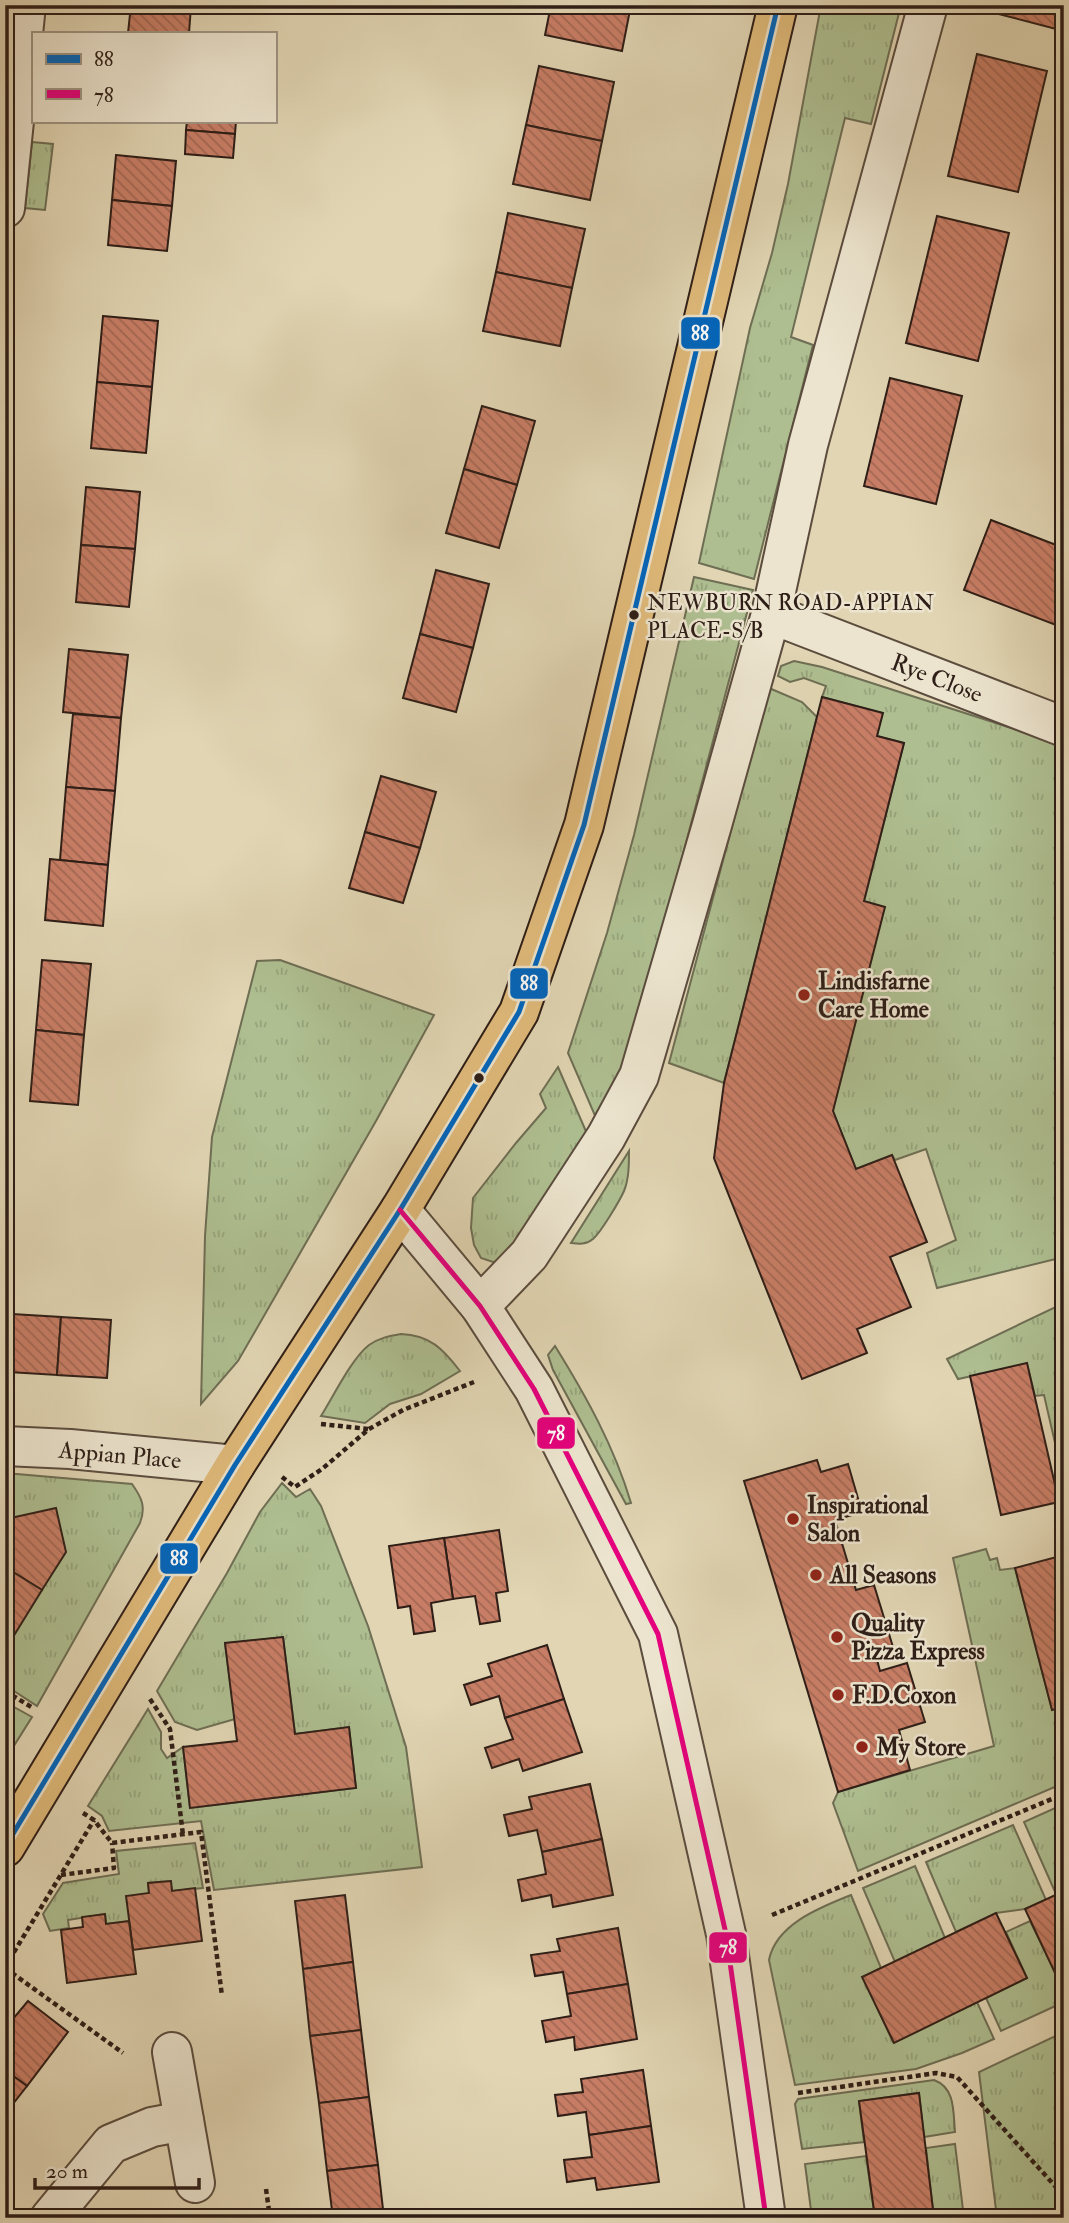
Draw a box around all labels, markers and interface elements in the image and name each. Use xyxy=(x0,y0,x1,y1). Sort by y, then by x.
legend xyxy=(32,32,276,122)
text: 88 xyxy=(94,46,114,73)
text: 78 xyxy=(94,82,114,109)
line badge: 88 xyxy=(680,316,721,350)
text: 88 xyxy=(691,322,709,346)
place label: NEWBURN ROAD-APPIAN PLACE-S/B xyxy=(647,589,934,645)
marker: NEWBURN ROAD-APPIAN PLACE-S/B xyxy=(627,608,641,622)
street label: Rye Close xyxy=(887,647,987,710)
place label: Lindisfarne Care Home xyxy=(818,966,930,1025)
line badge: 88 xyxy=(509,967,549,1000)
text: 88 xyxy=(520,972,538,996)
marker: Lindisfarne Care Home xyxy=(796,987,812,1003)
unlabelled marker xyxy=(472,1071,486,1085)
line badge: 78 xyxy=(536,1416,576,1450)
text: 78 xyxy=(547,1422,565,1446)
street label: Appian Place xyxy=(56,1435,183,1476)
place label: Inspirational Salon xyxy=(807,1490,929,1549)
marker: Inspirational Salon xyxy=(785,1511,801,1527)
line badge: 88 xyxy=(159,1542,199,1575)
text: 88 xyxy=(170,1547,188,1571)
place label: All Seasons xyxy=(829,1560,936,1591)
marker: All Seasons xyxy=(808,1567,824,1583)
place label: Quality Pizza Express xyxy=(851,1608,985,1667)
marker: Quality Pizza Express xyxy=(829,1629,845,1645)
place label: F.D.Coxon xyxy=(852,1680,957,1711)
marker: F.D.Coxon xyxy=(830,1687,846,1703)
place label: My Store xyxy=(875,1732,966,1763)
marker: My Store xyxy=(854,1739,870,1755)
line badge: 78 xyxy=(708,1931,748,1964)
text: 78 xyxy=(719,1936,737,1960)
scale bar xyxy=(35,2146,200,2190)
text: 20 m xyxy=(46,2158,88,2185)

